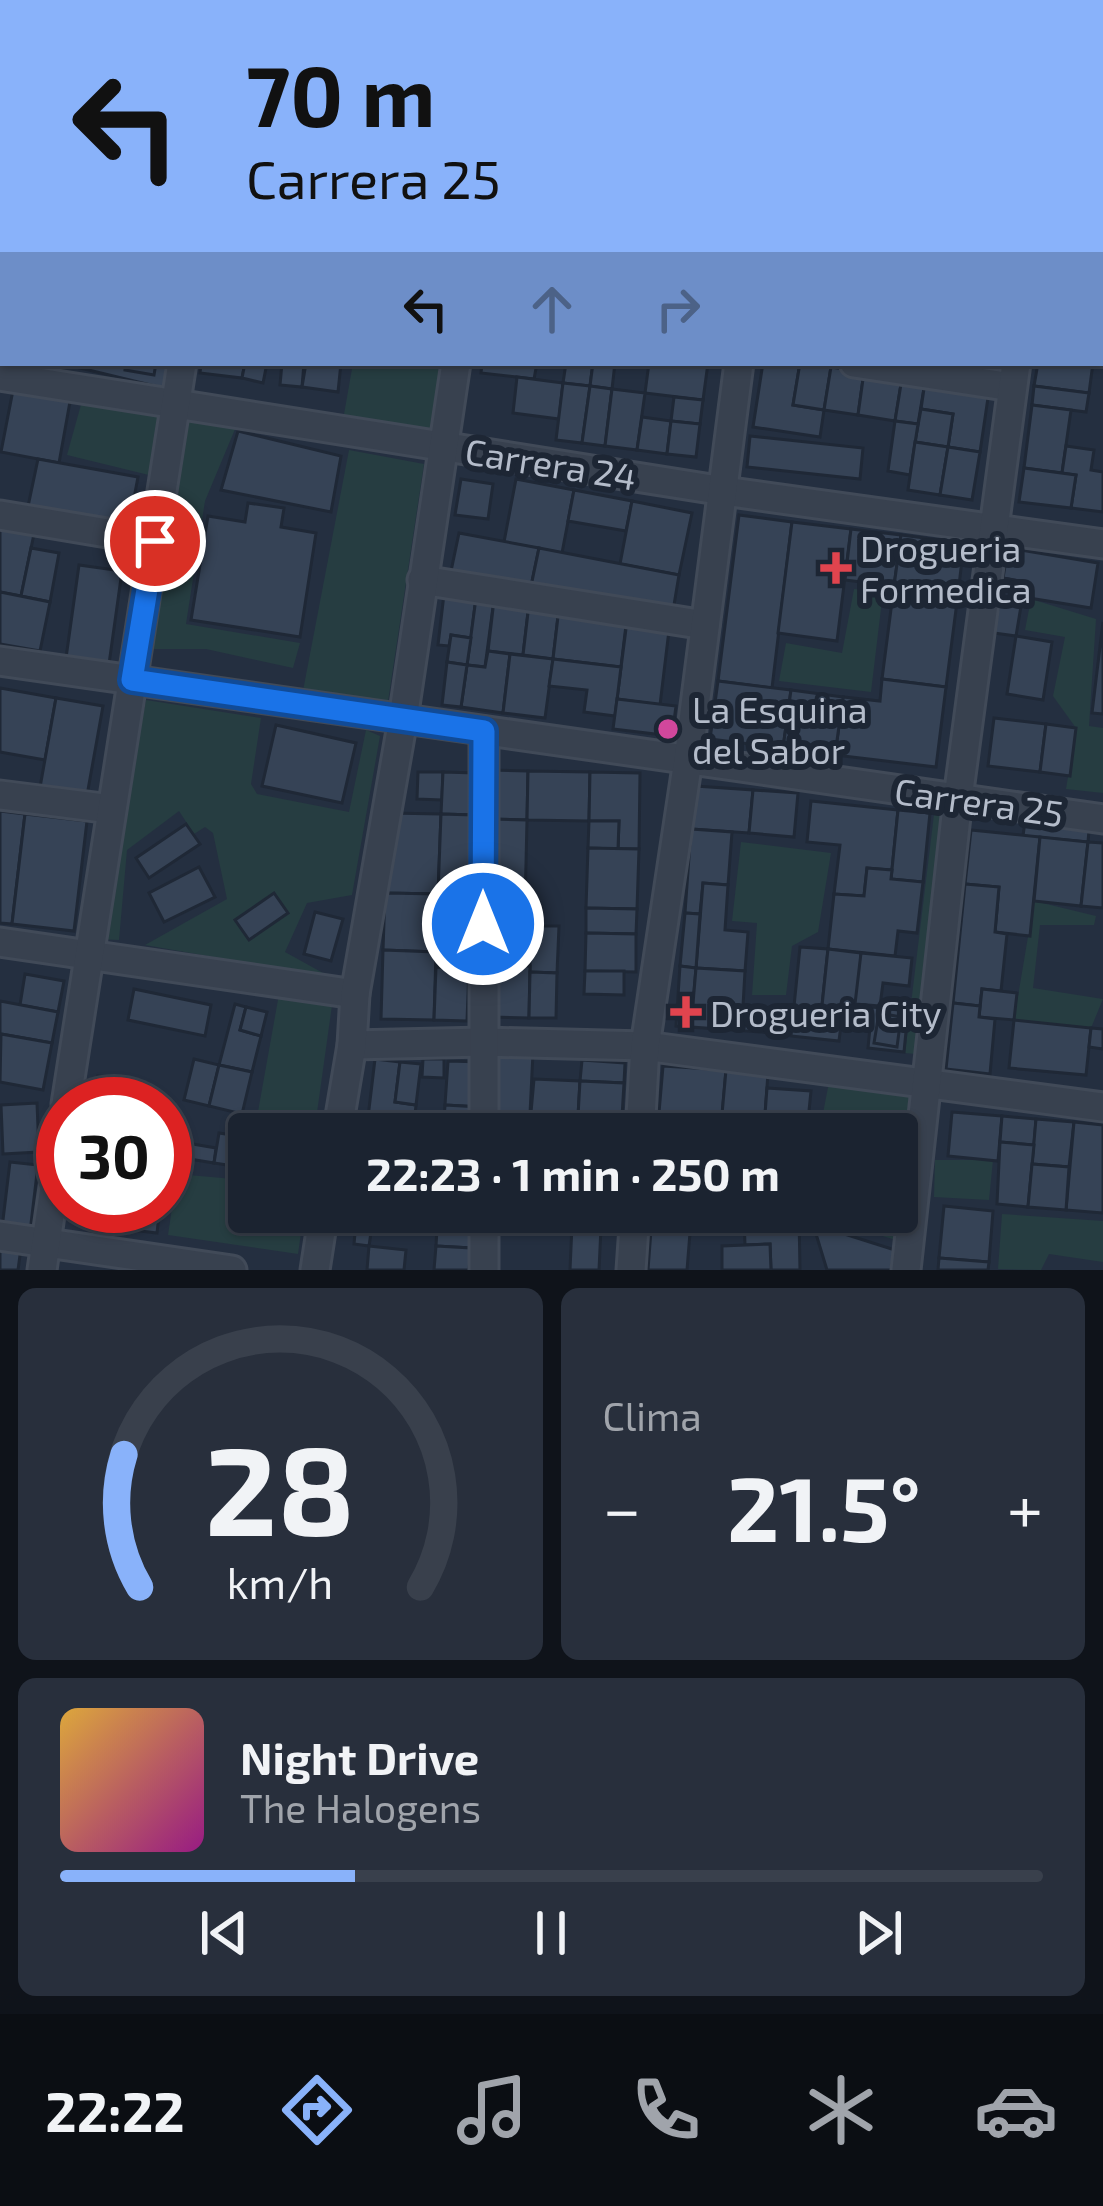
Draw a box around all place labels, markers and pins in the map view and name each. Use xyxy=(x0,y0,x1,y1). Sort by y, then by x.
pin xyxy=(104,490,206,592)
place label: Drogueria Formedica xyxy=(860,526,1032,610)
marker: Drogueria Formedica xyxy=(823,555,849,581)
place label: La Esquina del Sabor xyxy=(692,687,867,771)
marker: La Esquina del Sabor xyxy=(655,716,681,742)
place label: Drogueria City xyxy=(710,991,942,1034)
marker: Drogueria City xyxy=(673,999,699,1025)

